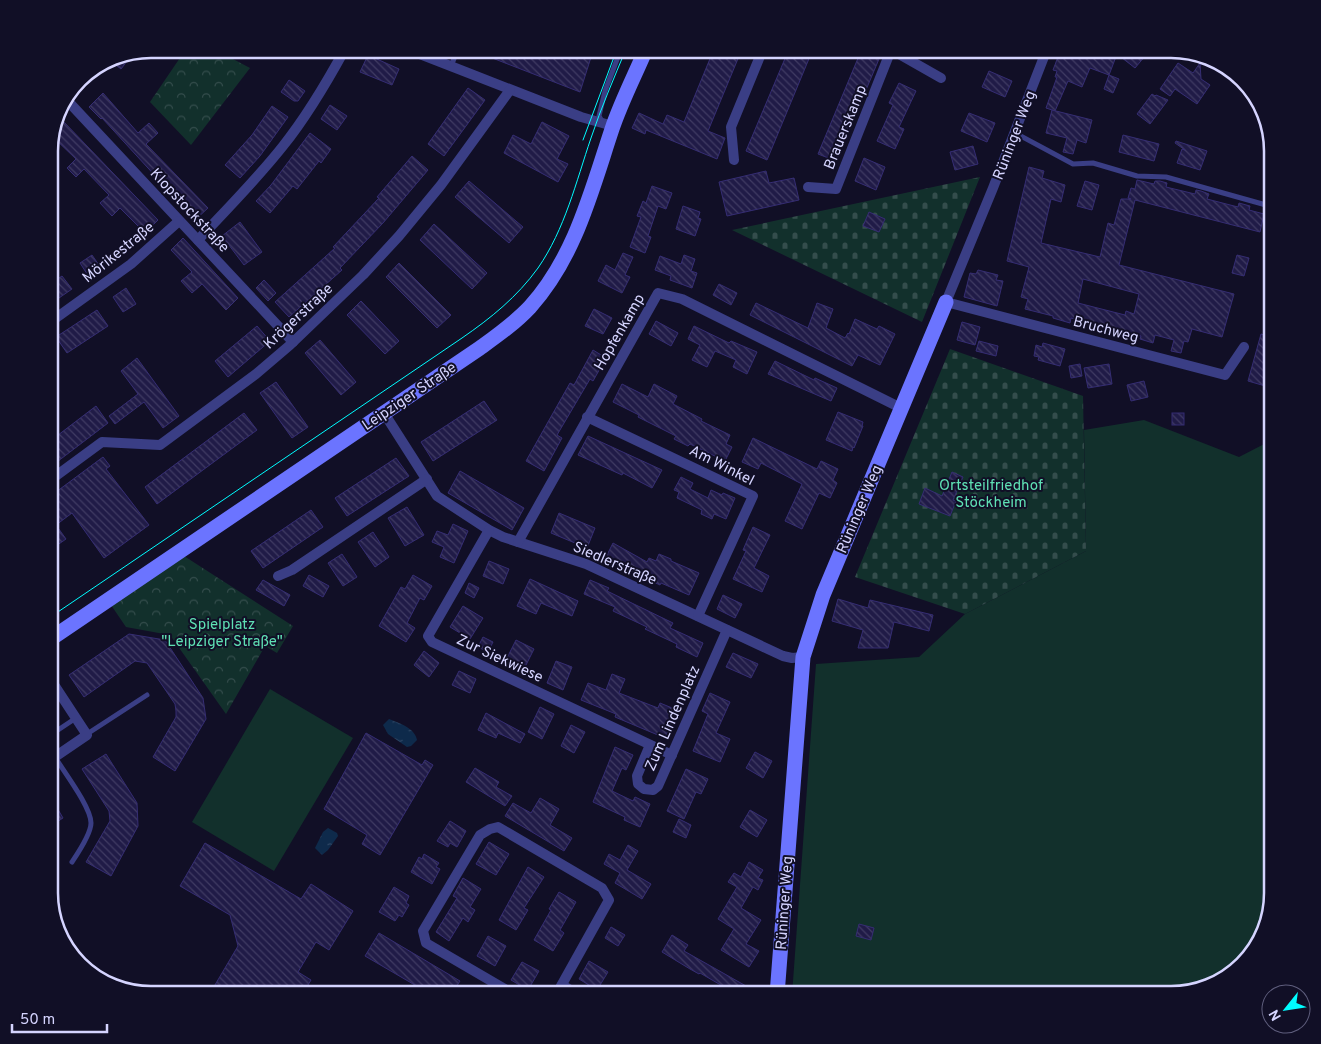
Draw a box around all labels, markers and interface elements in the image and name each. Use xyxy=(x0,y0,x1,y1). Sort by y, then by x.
street label: Brauerskamp xyxy=(821,82,872,173)
street label: Rüninger Weg xyxy=(990,88,1041,183)
street label: Klopstockstraße xyxy=(145,165,233,257)
street label: Mörikestraße xyxy=(79,218,159,288)
street label: Krögerstraße xyxy=(260,280,338,354)
street label: Hopfenkamp xyxy=(591,291,650,375)
street label: Bruchweg xyxy=(1071,313,1140,348)
street label: Leipziger Straße xyxy=(359,359,461,436)
street label: Am Winkel xyxy=(686,442,757,491)
street label: Rüninger Weg xyxy=(833,463,888,557)
park label: Ortsteilfriedhof Stöckheim xyxy=(939,477,1043,513)
street label: Siedlerstraße xyxy=(570,538,659,591)
park label: Spielplatz "Leipziger Straße" xyxy=(161,616,283,652)
street label: Zur Siekwiese xyxy=(453,631,546,688)
street label: Zum Lindenplatz xyxy=(642,663,705,774)
street label: Rüninger Weg xyxy=(773,856,798,951)
north arrow xyxy=(1261,984,1311,1034)
scale bar xyxy=(12,1002,108,1034)
text: N xyxy=(1266,1006,1286,1023)
text: 50 m xyxy=(20,1011,55,1030)

